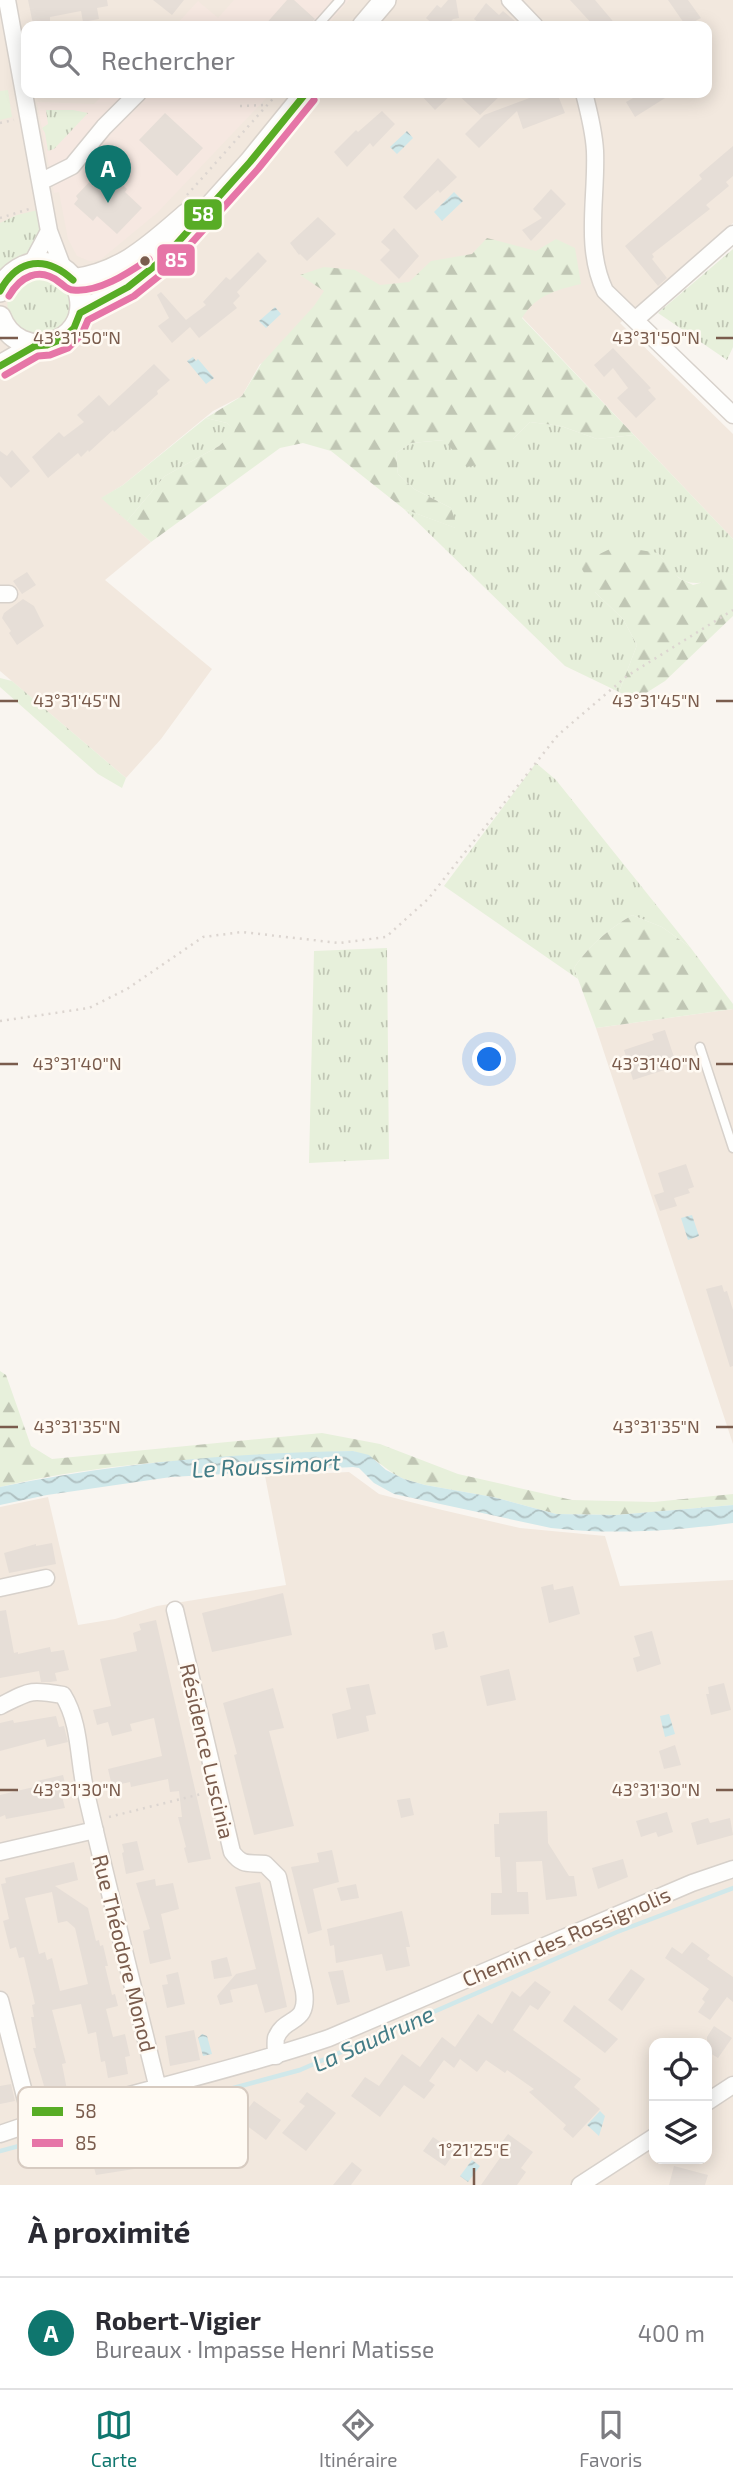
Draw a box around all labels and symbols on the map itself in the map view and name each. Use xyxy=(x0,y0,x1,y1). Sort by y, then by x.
pin: A xyxy=(85,145,131,203)
line badge: 58 xyxy=(183,198,223,231)
text: 58 xyxy=(192,202,214,225)
line badge: 85 xyxy=(156,243,196,277)
text: 85 xyxy=(165,248,187,271)
unlabelled marker xyxy=(138,254,152,268)
text: 43°31'50"N xyxy=(33,326,121,348)
text: 43°31'50"N xyxy=(612,326,700,348)
text: 43°31'45"N xyxy=(33,689,121,711)
text: 43°31'45"N xyxy=(612,689,700,711)
your location xyxy=(472,1042,506,1076)
text: 43°31'40"N xyxy=(32,1052,122,1074)
text: 43°31'40"N xyxy=(611,1052,701,1074)
text: 43°31'35"N xyxy=(33,1415,121,1437)
text: 43°31'35"N xyxy=(612,1415,700,1437)
water label: Le Roussimort xyxy=(191,1447,341,1483)
street label: Résidence Luscinia xyxy=(176,1661,240,1841)
text: 43°31'30"N xyxy=(33,1778,121,1800)
text: 43°31'30"N xyxy=(612,1778,700,1800)
street label: Rue Théodore Monod xyxy=(88,1852,162,2054)
street label: Chemin des Rossignolis xyxy=(458,1881,674,1991)
water label: La Saudrune xyxy=(308,1999,438,2077)
legend xyxy=(18,2087,248,2168)
text: 58 xyxy=(75,2099,97,2122)
text: 85 xyxy=(75,2131,97,2154)
text: 1°21'25"E xyxy=(439,2138,509,2160)

